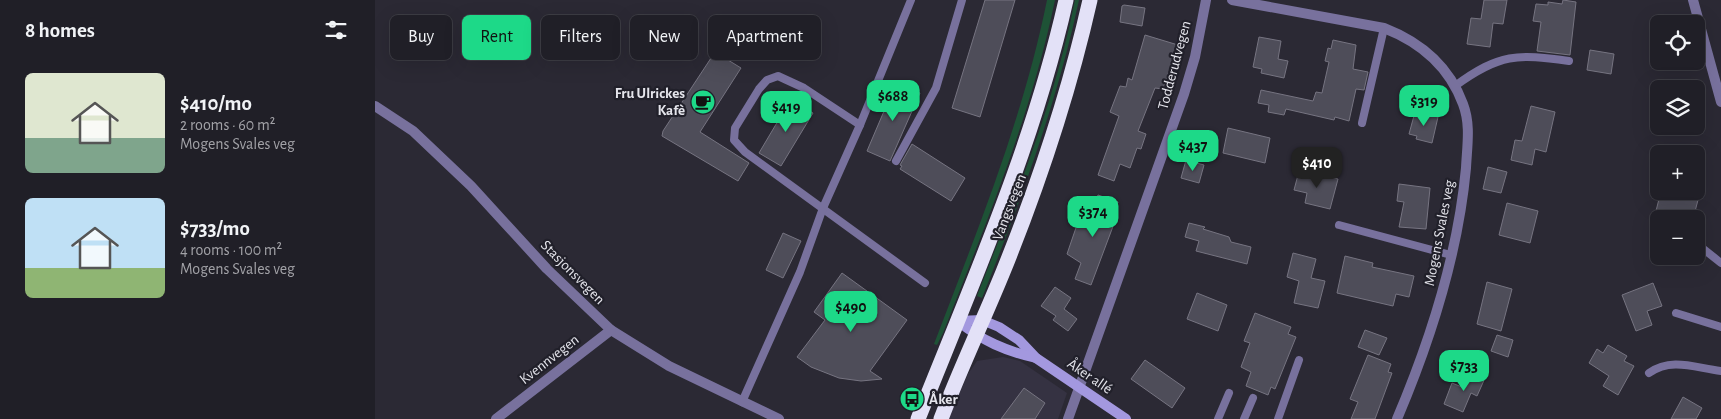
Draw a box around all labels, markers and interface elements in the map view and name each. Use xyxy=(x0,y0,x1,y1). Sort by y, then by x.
chip: Buy xyxy=(390,15,452,60)
chip: Rent xyxy=(462,15,531,60)
chip: Filters xyxy=(541,15,620,60)
chip: New xyxy=(630,15,698,60)
chip: Apartment xyxy=(708,15,821,60)
map controls xyxy=(1650,15,1705,265)
button: locate xyxy=(1650,15,1705,70)
icon: filters xyxy=(322,16,350,44)
street label: Todderudvegen xyxy=(1155,19,1194,111)
text: 8 homes xyxy=(25,20,95,41)
pin: $688 xyxy=(863,80,923,122)
button: layers xyxy=(1650,80,1705,135)
pin: $319 xyxy=(1394,84,1454,127)
place label: Fru Ulrickes Kafè xyxy=(615,86,685,118)
text: $688 xyxy=(878,88,908,104)
cafe icon: Fru Ulrickes Kafè xyxy=(690,89,716,115)
pin: $419 xyxy=(756,90,816,133)
icon: home xyxy=(65,93,125,153)
text: $410/mo xyxy=(180,93,252,114)
text: $319 xyxy=(1410,93,1438,109)
text: $419 xyxy=(772,99,800,115)
text: 2 rooms · 60 m² xyxy=(180,117,275,133)
pin: $437 xyxy=(1163,130,1223,172)
text: Mogens Svales veg xyxy=(180,136,295,152)
text: $437 xyxy=(1178,138,1208,154)
button: + xyxy=(1650,145,1705,200)
pin: $410 xyxy=(1287,146,1347,189)
text: $410 xyxy=(1302,155,1332,171)
street label: Vangsvegen xyxy=(990,172,1029,242)
street label: Mogens Svales veg xyxy=(1422,178,1457,287)
pin: $374 xyxy=(1063,196,1123,238)
text: $374 xyxy=(1078,204,1108,220)
button: − xyxy=(1650,210,1705,265)
icon: home xyxy=(65,218,125,278)
text: $733/mo xyxy=(180,218,250,239)
street label: Stasjonsvegen xyxy=(538,237,608,307)
text: 4 rooms · 100 m² xyxy=(180,242,282,258)
text: Mogens Svales veg xyxy=(180,261,295,277)
pin: $490 xyxy=(821,290,881,333)
text: $490 xyxy=(835,299,867,315)
street label: Kvennvegen xyxy=(517,332,582,387)
pin: $733 xyxy=(1434,350,1494,392)
street label: Åker allé xyxy=(1064,355,1116,397)
text: $733 xyxy=(1450,358,1478,374)
bus stop icon: Åker xyxy=(899,386,925,412)
place label: Åker xyxy=(929,391,958,407)

